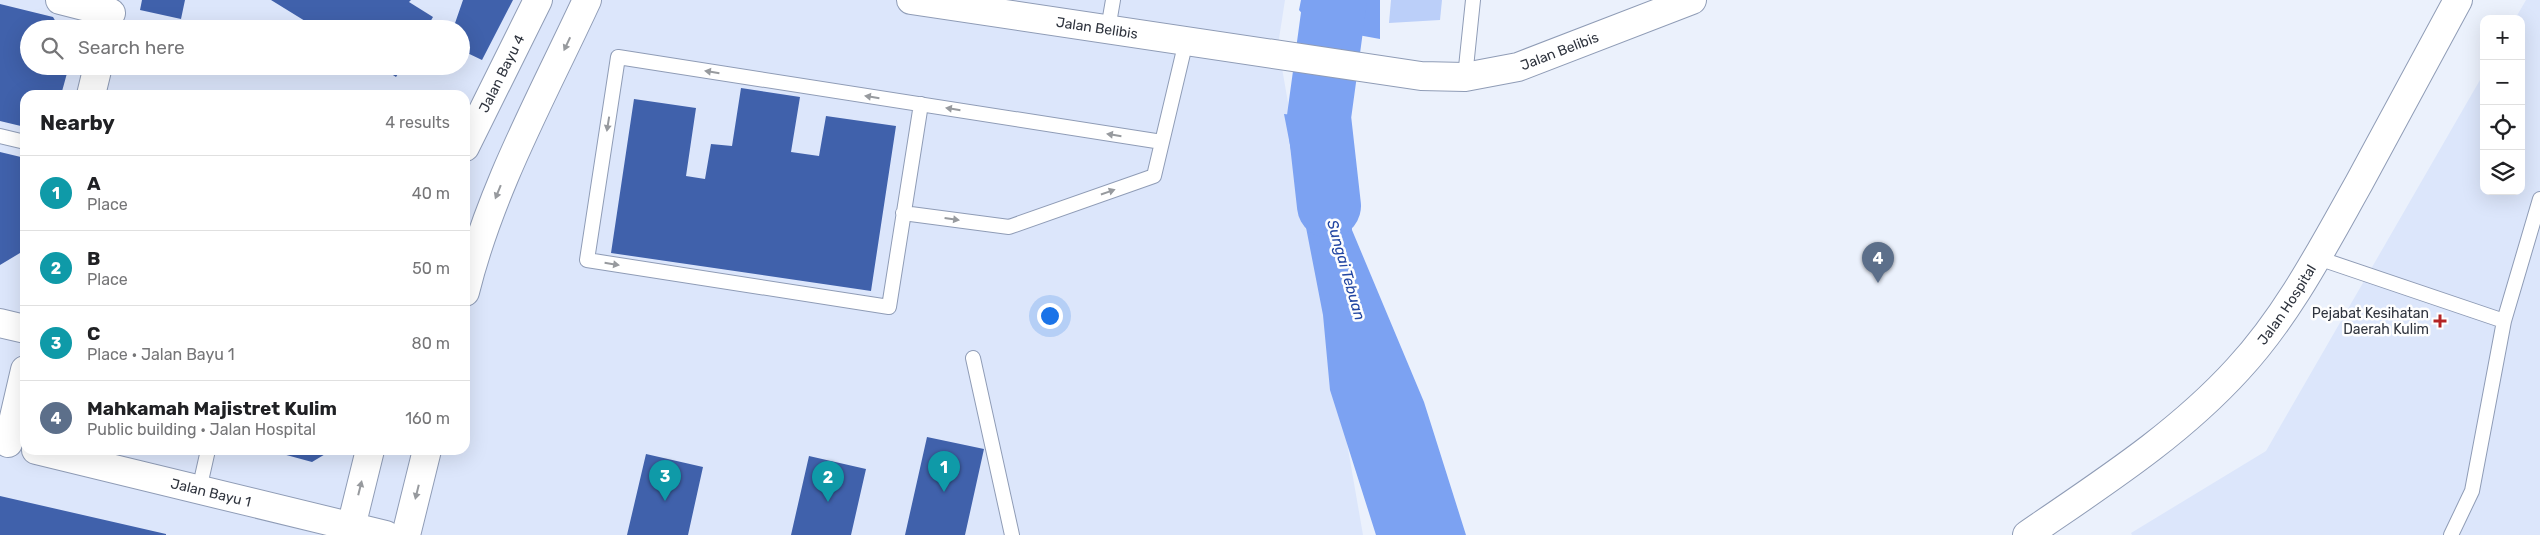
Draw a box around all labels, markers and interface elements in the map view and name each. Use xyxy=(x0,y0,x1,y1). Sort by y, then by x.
street label: Jalan Belibis xyxy=(1055,13,1139,42)
map controls xyxy=(2480,15,2525,195)
button: + xyxy=(2480,15,2525,60)
search box xyxy=(20,20,470,75)
street label: Jalan Belibis xyxy=(1518,28,1601,74)
street label: Jalan Bayu 4 xyxy=(475,32,528,115)
icon: search xyxy=(38,34,66,62)
text: Search here xyxy=(78,36,185,59)
one-way arrow xyxy=(562,37,570,51)
button: − xyxy=(2480,60,2525,105)
one-way arrow xyxy=(704,68,720,76)
one-way arrow xyxy=(864,92,880,100)
one-way arrow xyxy=(945,105,961,113)
button: locate xyxy=(2480,105,2525,150)
text: Nearby xyxy=(40,110,115,135)
text: 4 results xyxy=(385,113,450,132)
one-way arrow xyxy=(603,116,611,132)
one-way arrow xyxy=(1106,130,1122,138)
button: layers xyxy=(2480,150,2525,195)
text: A xyxy=(87,172,101,195)
text: 1 xyxy=(52,184,60,203)
text: 40 m xyxy=(412,184,450,203)
one-way arrow xyxy=(494,185,502,199)
one-way arrow xyxy=(1100,188,1115,195)
text: Place xyxy=(87,195,128,214)
one-way arrow xyxy=(944,215,960,223)
water label: Sungai Tebuan xyxy=(1323,218,1369,322)
pin: 4 xyxy=(1862,242,1894,283)
text: B xyxy=(87,247,100,270)
text: 2 xyxy=(51,259,61,278)
text: 50 m xyxy=(412,259,450,278)
one-way arrow xyxy=(604,260,620,268)
street label: Jalan Hospital xyxy=(2254,261,2320,348)
text: Place xyxy=(87,270,128,289)
your location xyxy=(1037,303,1063,329)
place label: Pejabat Kesihatan Daerah Kulim xyxy=(2312,305,2429,338)
marker: Pejabat Kesihatan Daerah Kulim xyxy=(2433,314,2447,328)
text: C xyxy=(87,322,100,345)
text: 3 xyxy=(51,334,61,353)
text: 80 m xyxy=(412,334,450,353)
text: Place · Jalan Bayu 1 xyxy=(87,345,235,364)
text: Mahkamah Majistret Kulim xyxy=(87,397,337,420)
text: 4 xyxy=(51,409,61,428)
text: 160 m xyxy=(405,409,450,428)
text: Public building · Jalan Hospital xyxy=(87,420,316,439)
pin: 1 xyxy=(928,451,960,492)
pin: 3 xyxy=(649,460,681,501)
pin: 2 xyxy=(812,461,844,502)
street label: Jalan Bayu 1 xyxy=(169,475,253,510)
one-way arrow xyxy=(356,481,364,496)
one-way arrow xyxy=(413,485,421,500)

